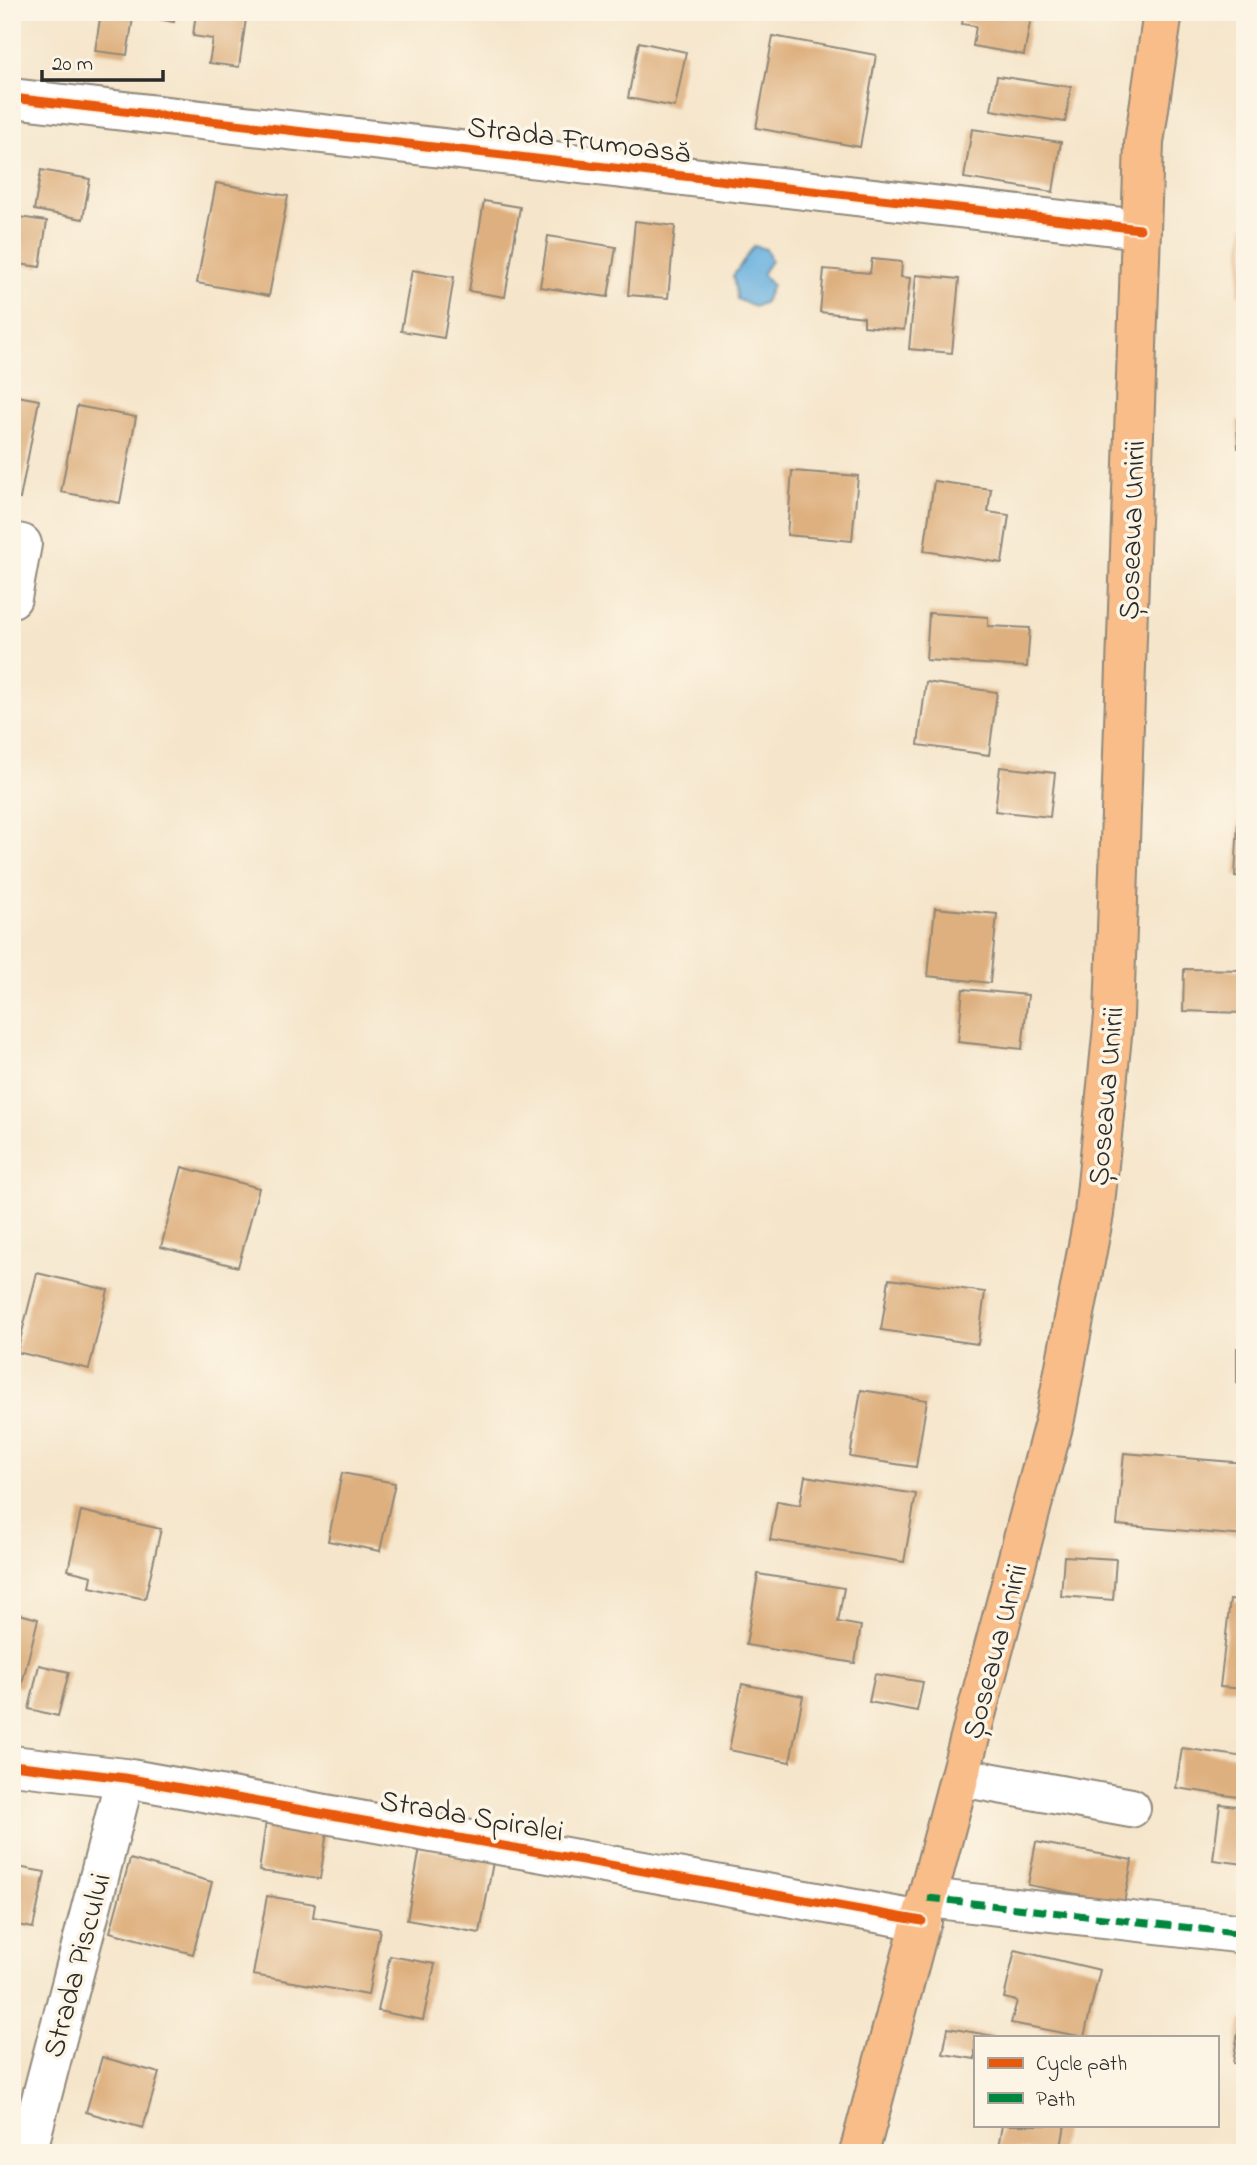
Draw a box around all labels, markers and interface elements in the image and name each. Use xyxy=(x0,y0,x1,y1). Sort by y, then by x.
scale bar xyxy=(42,38,163,82)
text: 20 m xyxy=(52,50,93,80)
street label: Strada Frumoasă xyxy=(465,106,693,177)
street label: Șoseaua Unirii xyxy=(1109,439,1159,621)
street label: Șoseaua Unirii xyxy=(1078,1005,1138,1188)
street label: Șoseaua Unirii xyxy=(952,1559,1041,1744)
street label: Strada Spiralei xyxy=(376,1780,567,1856)
street label: Strada Piscului xyxy=(33,1869,125,2063)
legend xyxy=(974,2036,1218,2126)
text: Cycle path xyxy=(1036,2050,1127,2082)
text: Path xyxy=(1036,2086,1075,2116)

